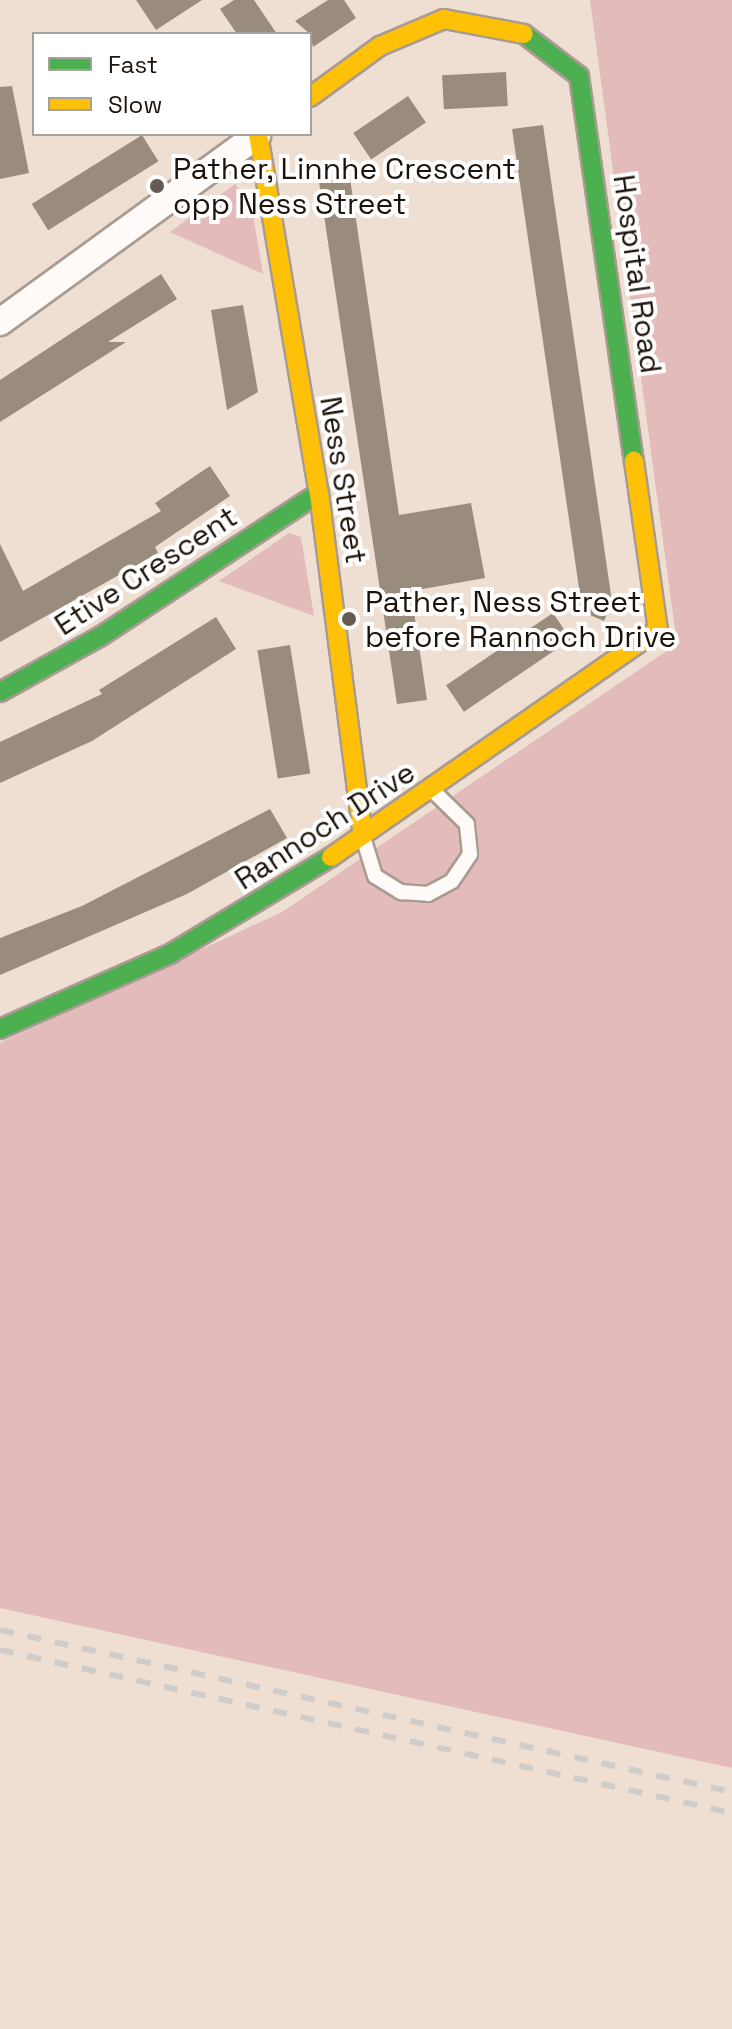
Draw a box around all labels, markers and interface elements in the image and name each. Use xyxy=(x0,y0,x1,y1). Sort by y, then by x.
legend xyxy=(32,32,312,136)
text: Fast xyxy=(108,49,158,80)
text: Slow xyxy=(108,89,162,120)
place label: Pather, Linnhe Crescent opp Ness Street xyxy=(173,151,517,222)
street label: Hospital Road xyxy=(605,172,669,376)
marker: Pather, Linnhe Crescent opp Ness Street xyxy=(148,177,166,195)
street label: Ness Street xyxy=(312,394,374,566)
street label: Etive Crescent xyxy=(48,499,244,643)
place label: Pather, Ness Street before Rannoch Drive xyxy=(365,584,676,654)
marker: Pather, Ness Street before Rannoch Drive xyxy=(340,610,358,628)
street label: Rannoch Drive xyxy=(228,754,422,898)

